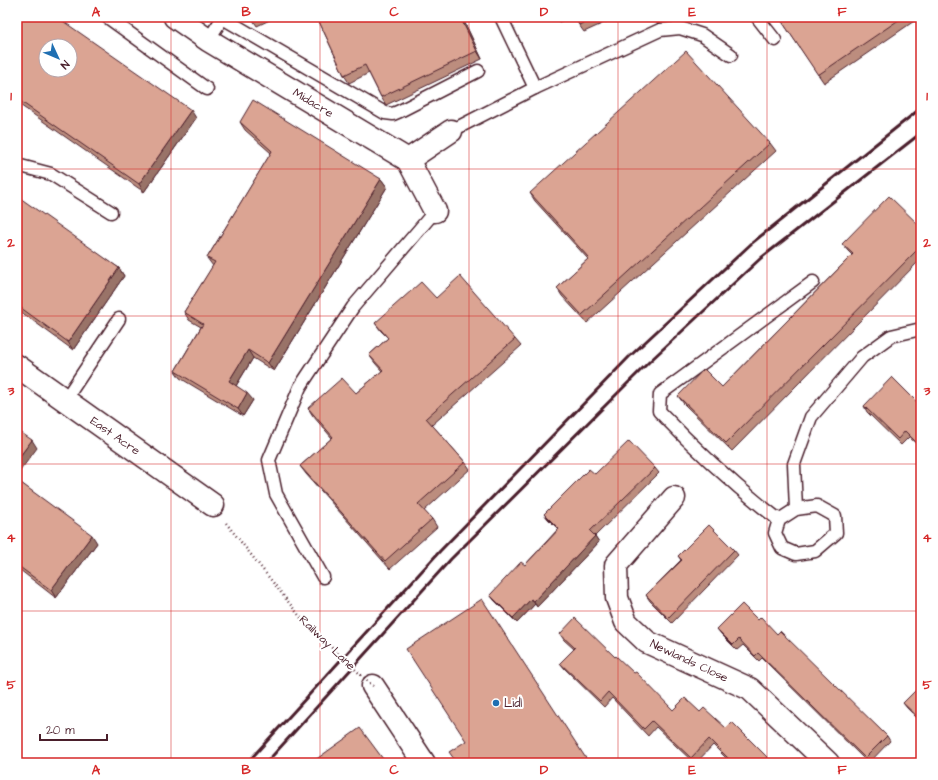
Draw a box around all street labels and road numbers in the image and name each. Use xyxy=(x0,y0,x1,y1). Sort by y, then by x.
street label: Midacre xyxy=(289,84,337,122)
street label: East Acre xyxy=(87,413,144,460)
street label: Railway Lane xyxy=(294,612,359,675)
street label: Newlands Close xyxy=(647,635,731,687)

